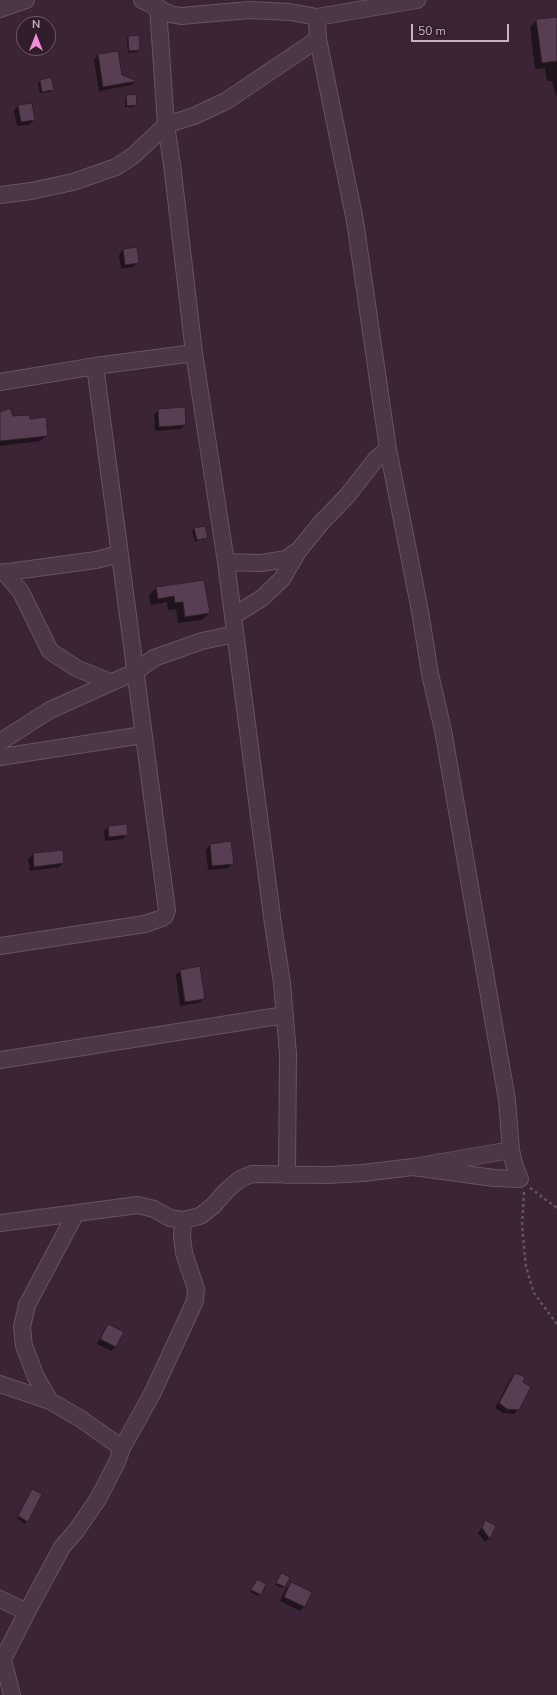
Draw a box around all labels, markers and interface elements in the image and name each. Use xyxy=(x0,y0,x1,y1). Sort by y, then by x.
north arrow xyxy=(16,16,56,56)
scale bar xyxy=(413,16,511,42)
text: N xyxy=(32,17,40,32)
text: 50 m xyxy=(418,23,446,39)

